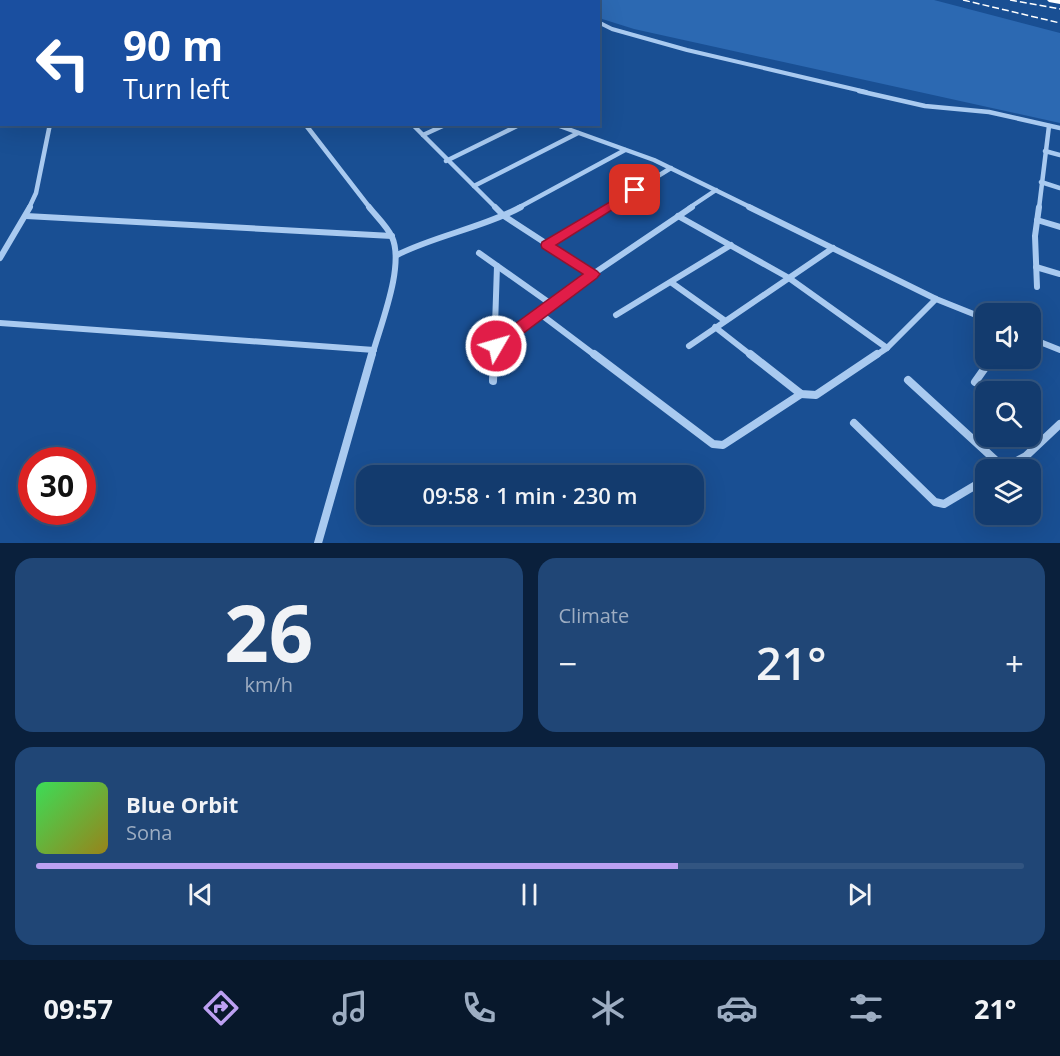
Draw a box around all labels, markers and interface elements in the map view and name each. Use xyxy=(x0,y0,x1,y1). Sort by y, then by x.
text: 90 m xyxy=(123,16,223,73)
icon: left xyxy=(24,24,102,102)
text: Turn left xyxy=(123,70,230,107)
pin xyxy=(609,164,660,215)
icon: arrive xyxy=(618,173,651,206)
map controls xyxy=(975,303,1041,525)
button: sound xyxy=(975,303,1041,369)
position arrow xyxy=(464,314,528,378)
button: search xyxy=(975,381,1041,447)
speed limit sign: 30 xyxy=(18,447,96,525)
button: layers xyxy=(975,459,1041,525)
text: 09:58 · 1 min · 230 m xyxy=(422,480,638,510)
text: 26 xyxy=(224,579,313,685)
text: Climate xyxy=(559,602,629,629)
text: 21° xyxy=(756,632,827,693)
text: − xyxy=(559,641,577,686)
text: + xyxy=(1005,641,1024,686)
text: km/h xyxy=(244,671,293,698)
text: Blue Orbit xyxy=(126,789,238,819)
text: Sona xyxy=(126,819,172,846)
icon: previous xyxy=(184,878,217,911)
icon: pause xyxy=(513,878,546,911)
icon: next xyxy=(843,878,876,911)
icon: directions xyxy=(200,987,242,1029)
icon: music xyxy=(329,987,371,1029)
icon: phone xyxy=(458,987,500,1029)
icon: climate xyxy=(587,987,629,1029)
icon: car xyxy=(716,987,758,1029)
icon: filters xyxy=(845,987,887,1029)
text: 09:57 xyxy=(44,990,113,1027)
text: 21° xyxy=(974,990,1016,1027)

